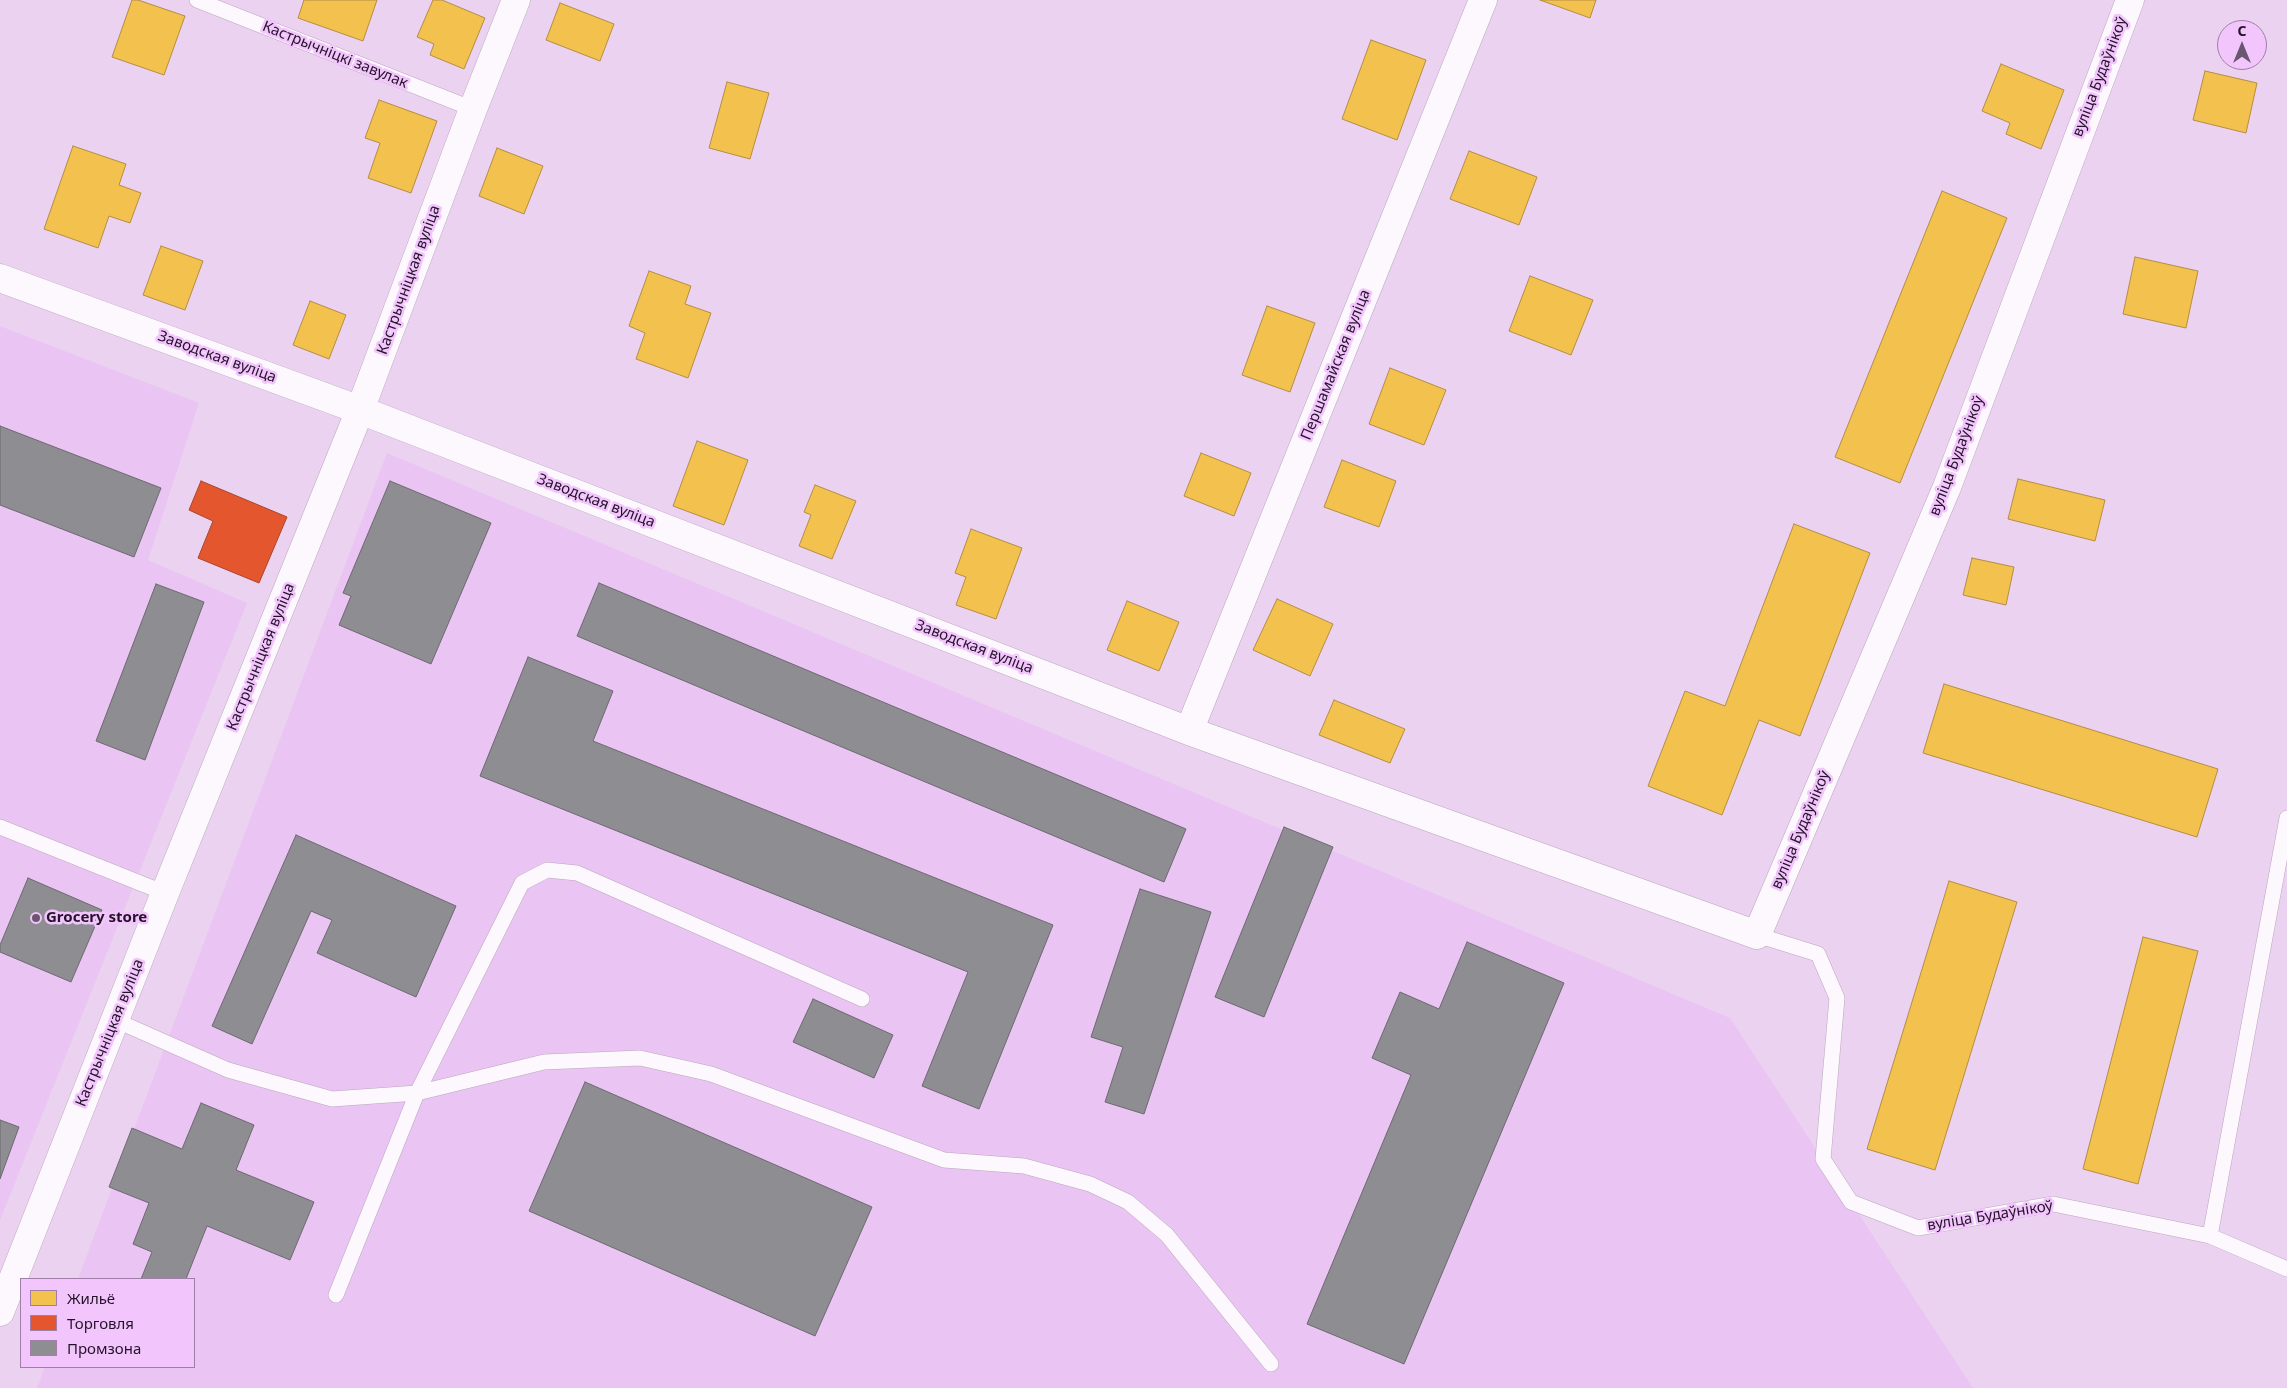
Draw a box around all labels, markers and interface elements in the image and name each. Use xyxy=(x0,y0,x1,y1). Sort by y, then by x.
street label: вуліца Будаўнікоў xyxy=(2069,14,2131,140)
street label: Кастрычніцкі завулак xyxy=(260,18,410,92)
north arrow xyxy=(2217,20,2267,70)
text: С xyxy=(2237,21,2247,40)
street label: Кастрычніцкая вуліца xyxy=(374,203,444,357)
street label: Першамайская вуліца xyxy=(1298,287,1374,443)
street label: Заводская вуліца xyxy=(155,327,279,387)
street label: вуліца Будаўнікоў xyxy=(1926,393,1988,519)
street label: Заводская вуліца xyxy=(535,470,657,532)
street label: Кастрычніцкая вуліца xyxy=(223,581,299,733)
street label: Заводская вуліца xyxy=(913,616,1035,678)
street label: вуліца Будаўнікоў xyxy=(1768,768,1834,892)
place label: Grocery store xyxy=(46,909,147,927)
marker: Grocery store xyxy=(30,912,42,924)
street label: Кастрычніцкая вуліца xyxy=(72,957,148,1109)
street label: вуліца Будаўнікоў xyxy=(1926,1197,2054,1235)
legend xyxy=(20,1278,195,1368)
text: Жильё xyxy=(67,1288,115,1308)
text: Торговля xyxy=(67,1313,134,1333)
text: Промзона xyxy=(67,1338,141,1358)

